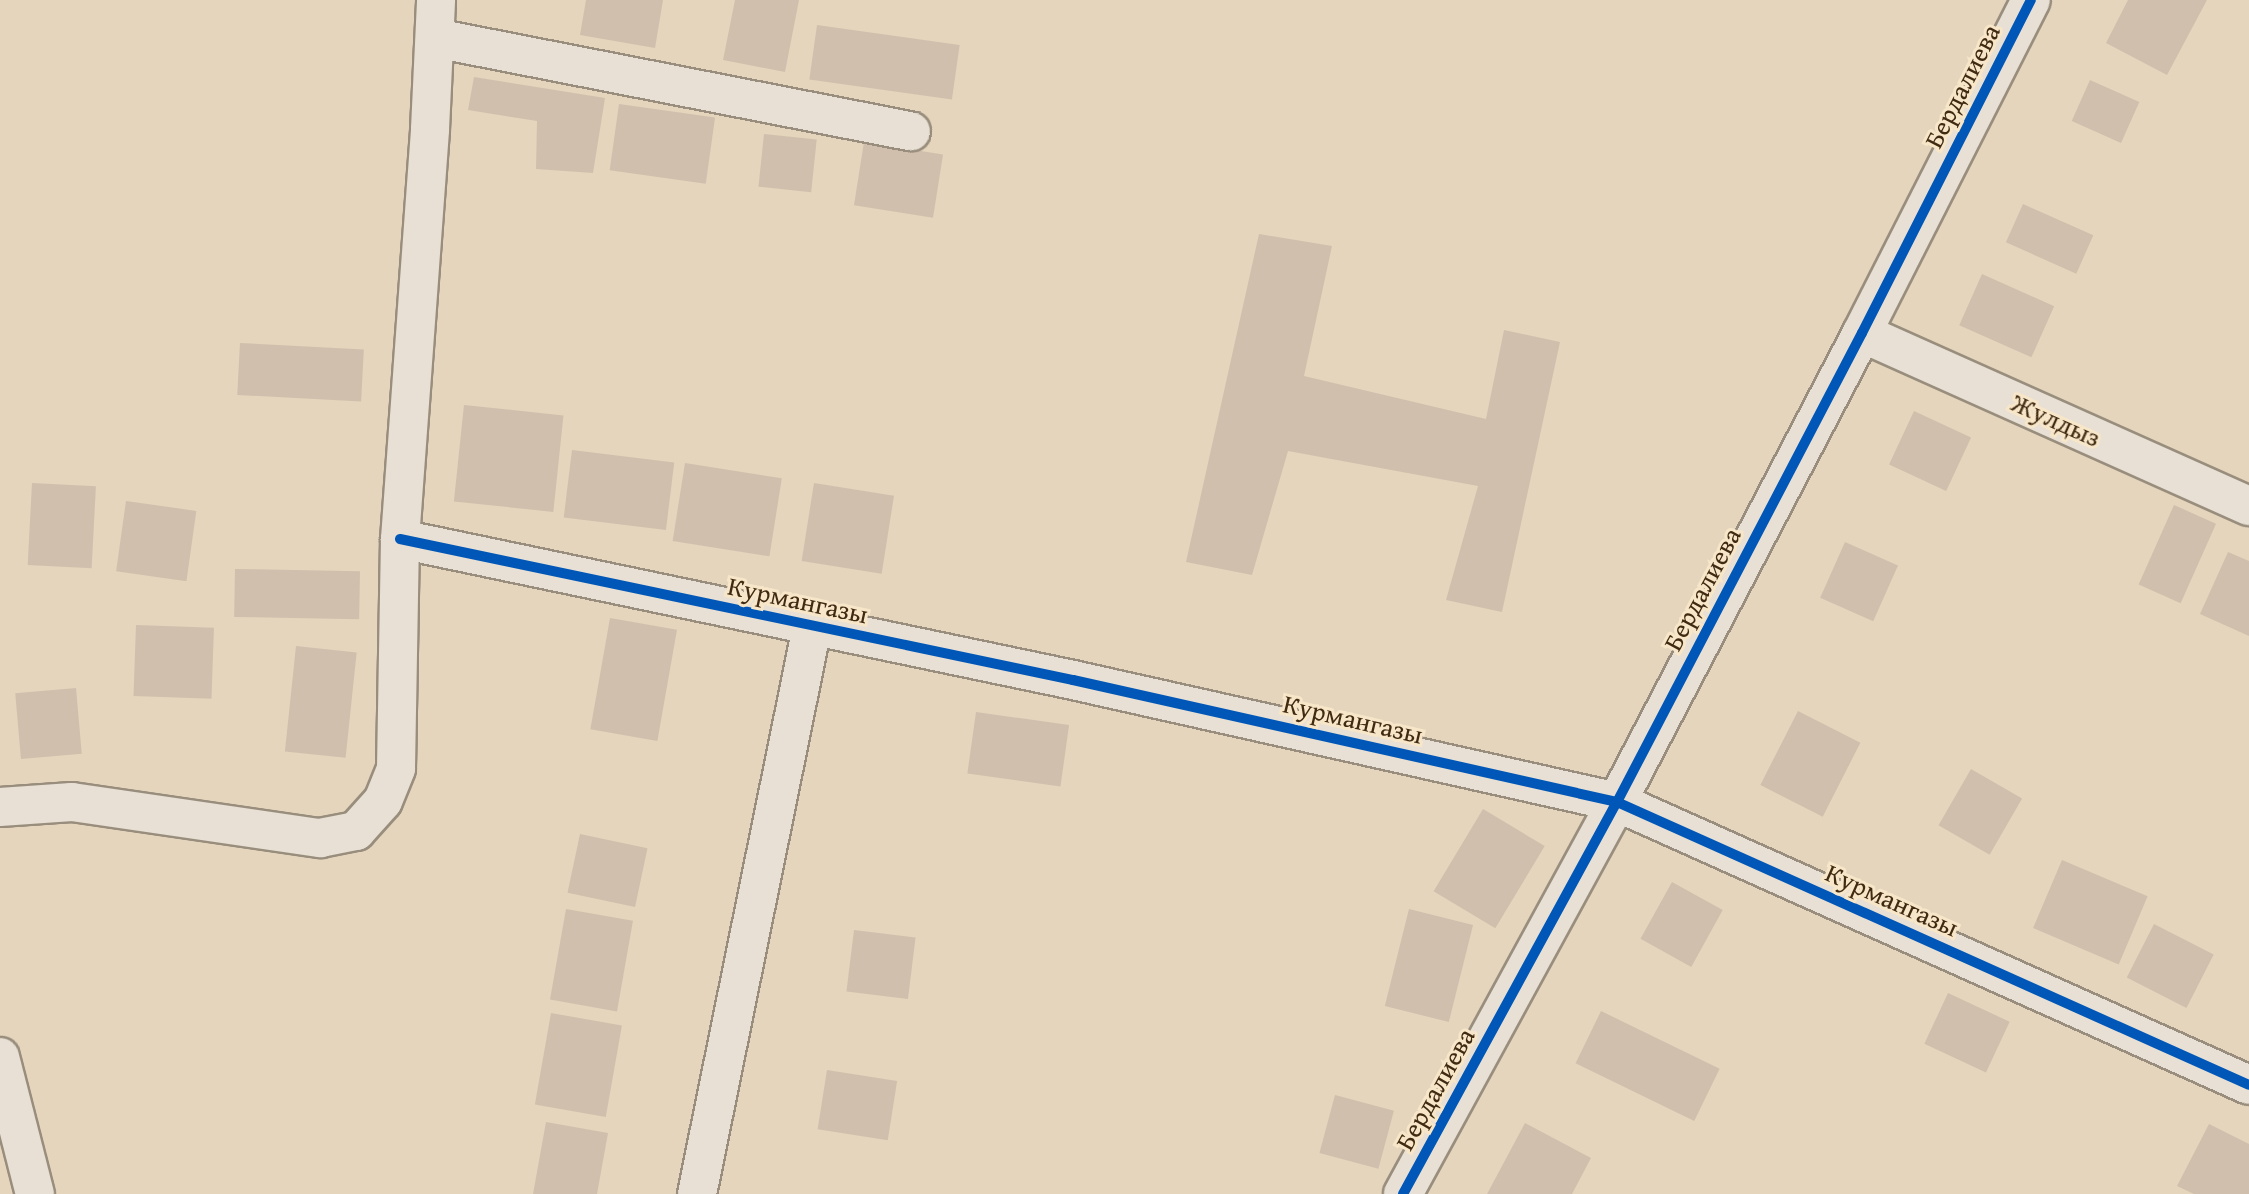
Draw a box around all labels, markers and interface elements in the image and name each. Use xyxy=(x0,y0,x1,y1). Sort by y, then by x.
street label: Бердалиева xyxy=(1918,19,2006,153)
street label: Жулдыз xyxy=(2007,387,2105,453)
street label: Бердалиева xyxy=(1657,522,1747,656)
street label: Курмангазы xyxy=(725,570,871,630)
street label: Курмангазы xyxy=(1280,688,1426,750)
street label: Курмангазы xyxy=(1821,857,1963,943)
street label: Бердалиева xyxy=(1389,1023,1481,1155)

